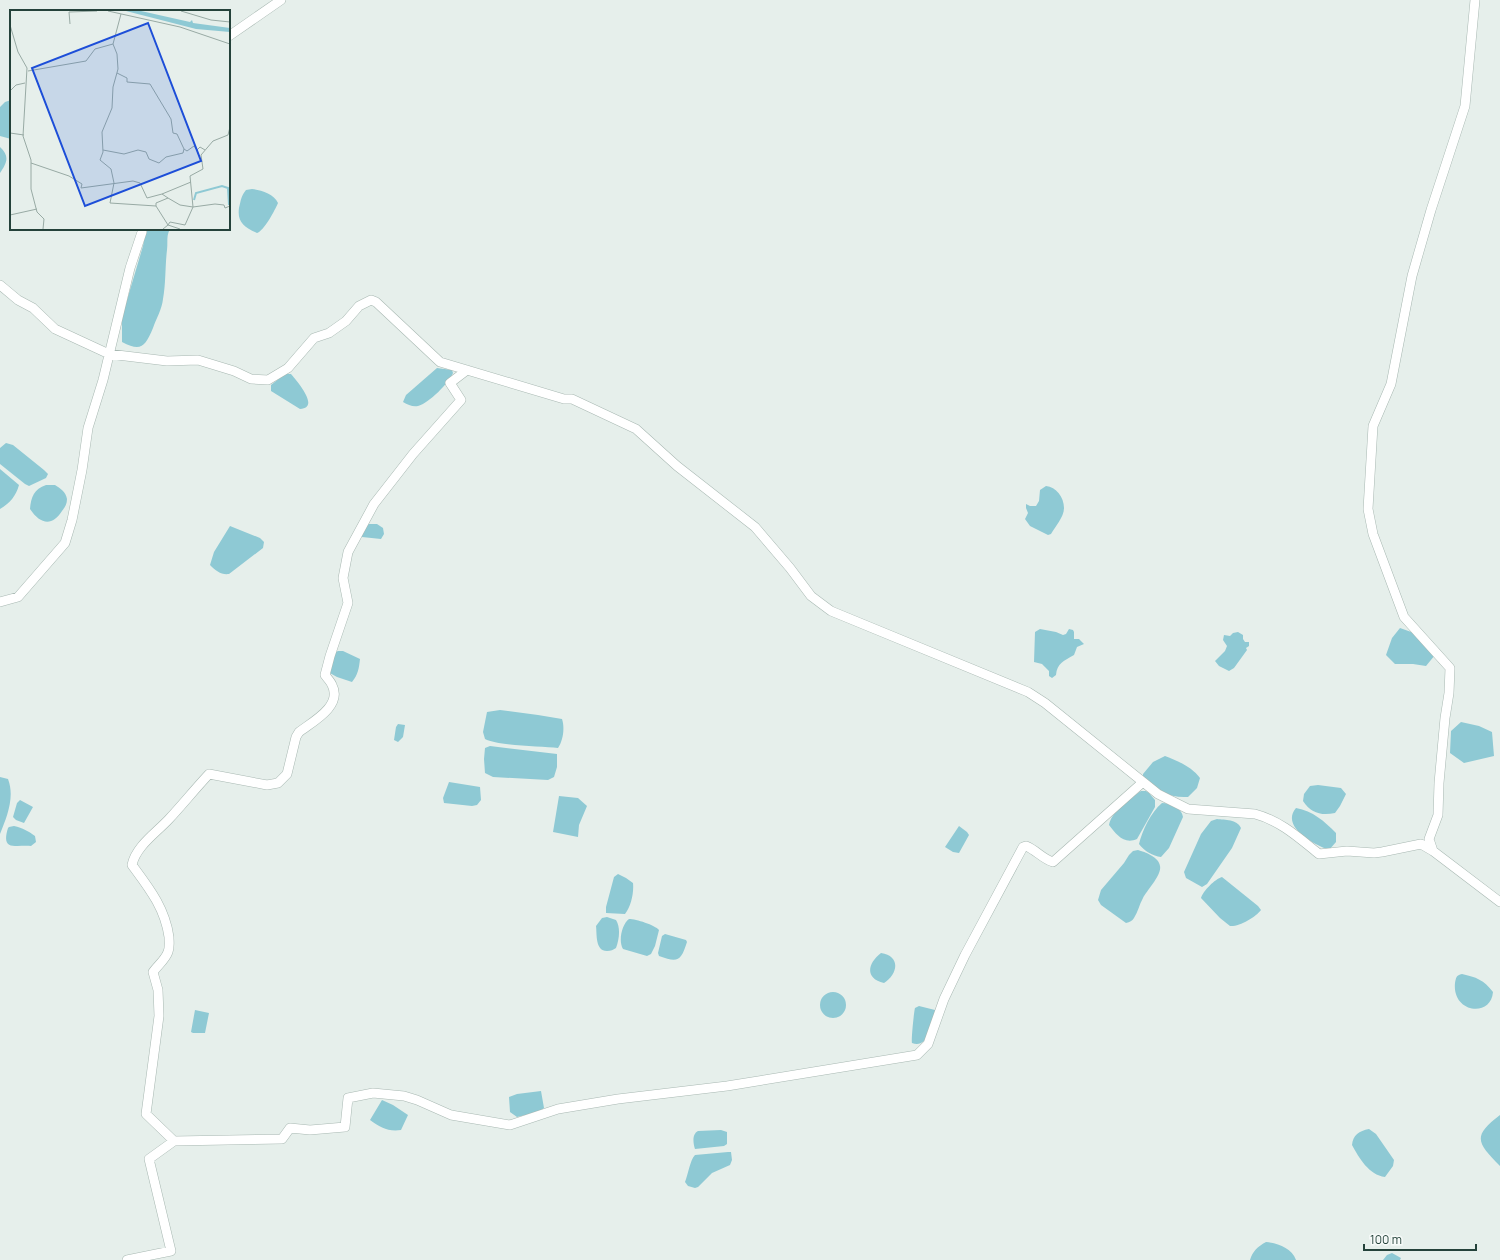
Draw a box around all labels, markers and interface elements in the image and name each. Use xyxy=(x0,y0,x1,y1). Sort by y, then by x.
inset map xyxy=(10,10,230,230)
scale bar xyxy=(1364,1226,1476,1252)
text: 100 m xyxy=(1370,1231,1402,1248)

